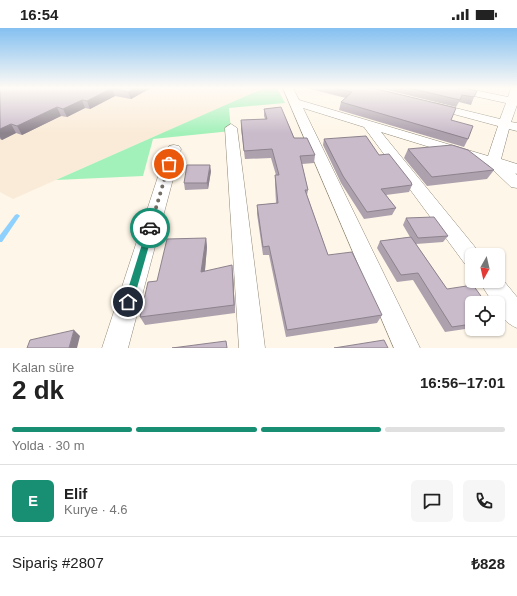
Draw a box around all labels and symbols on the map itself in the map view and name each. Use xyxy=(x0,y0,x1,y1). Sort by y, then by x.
pin xyxy=(152,147,186,181)
courier xyxy=(130,208,170,248)
north arrow xyxy=(465,248,505,288)
pin xyxy=(111,285,145,319)

